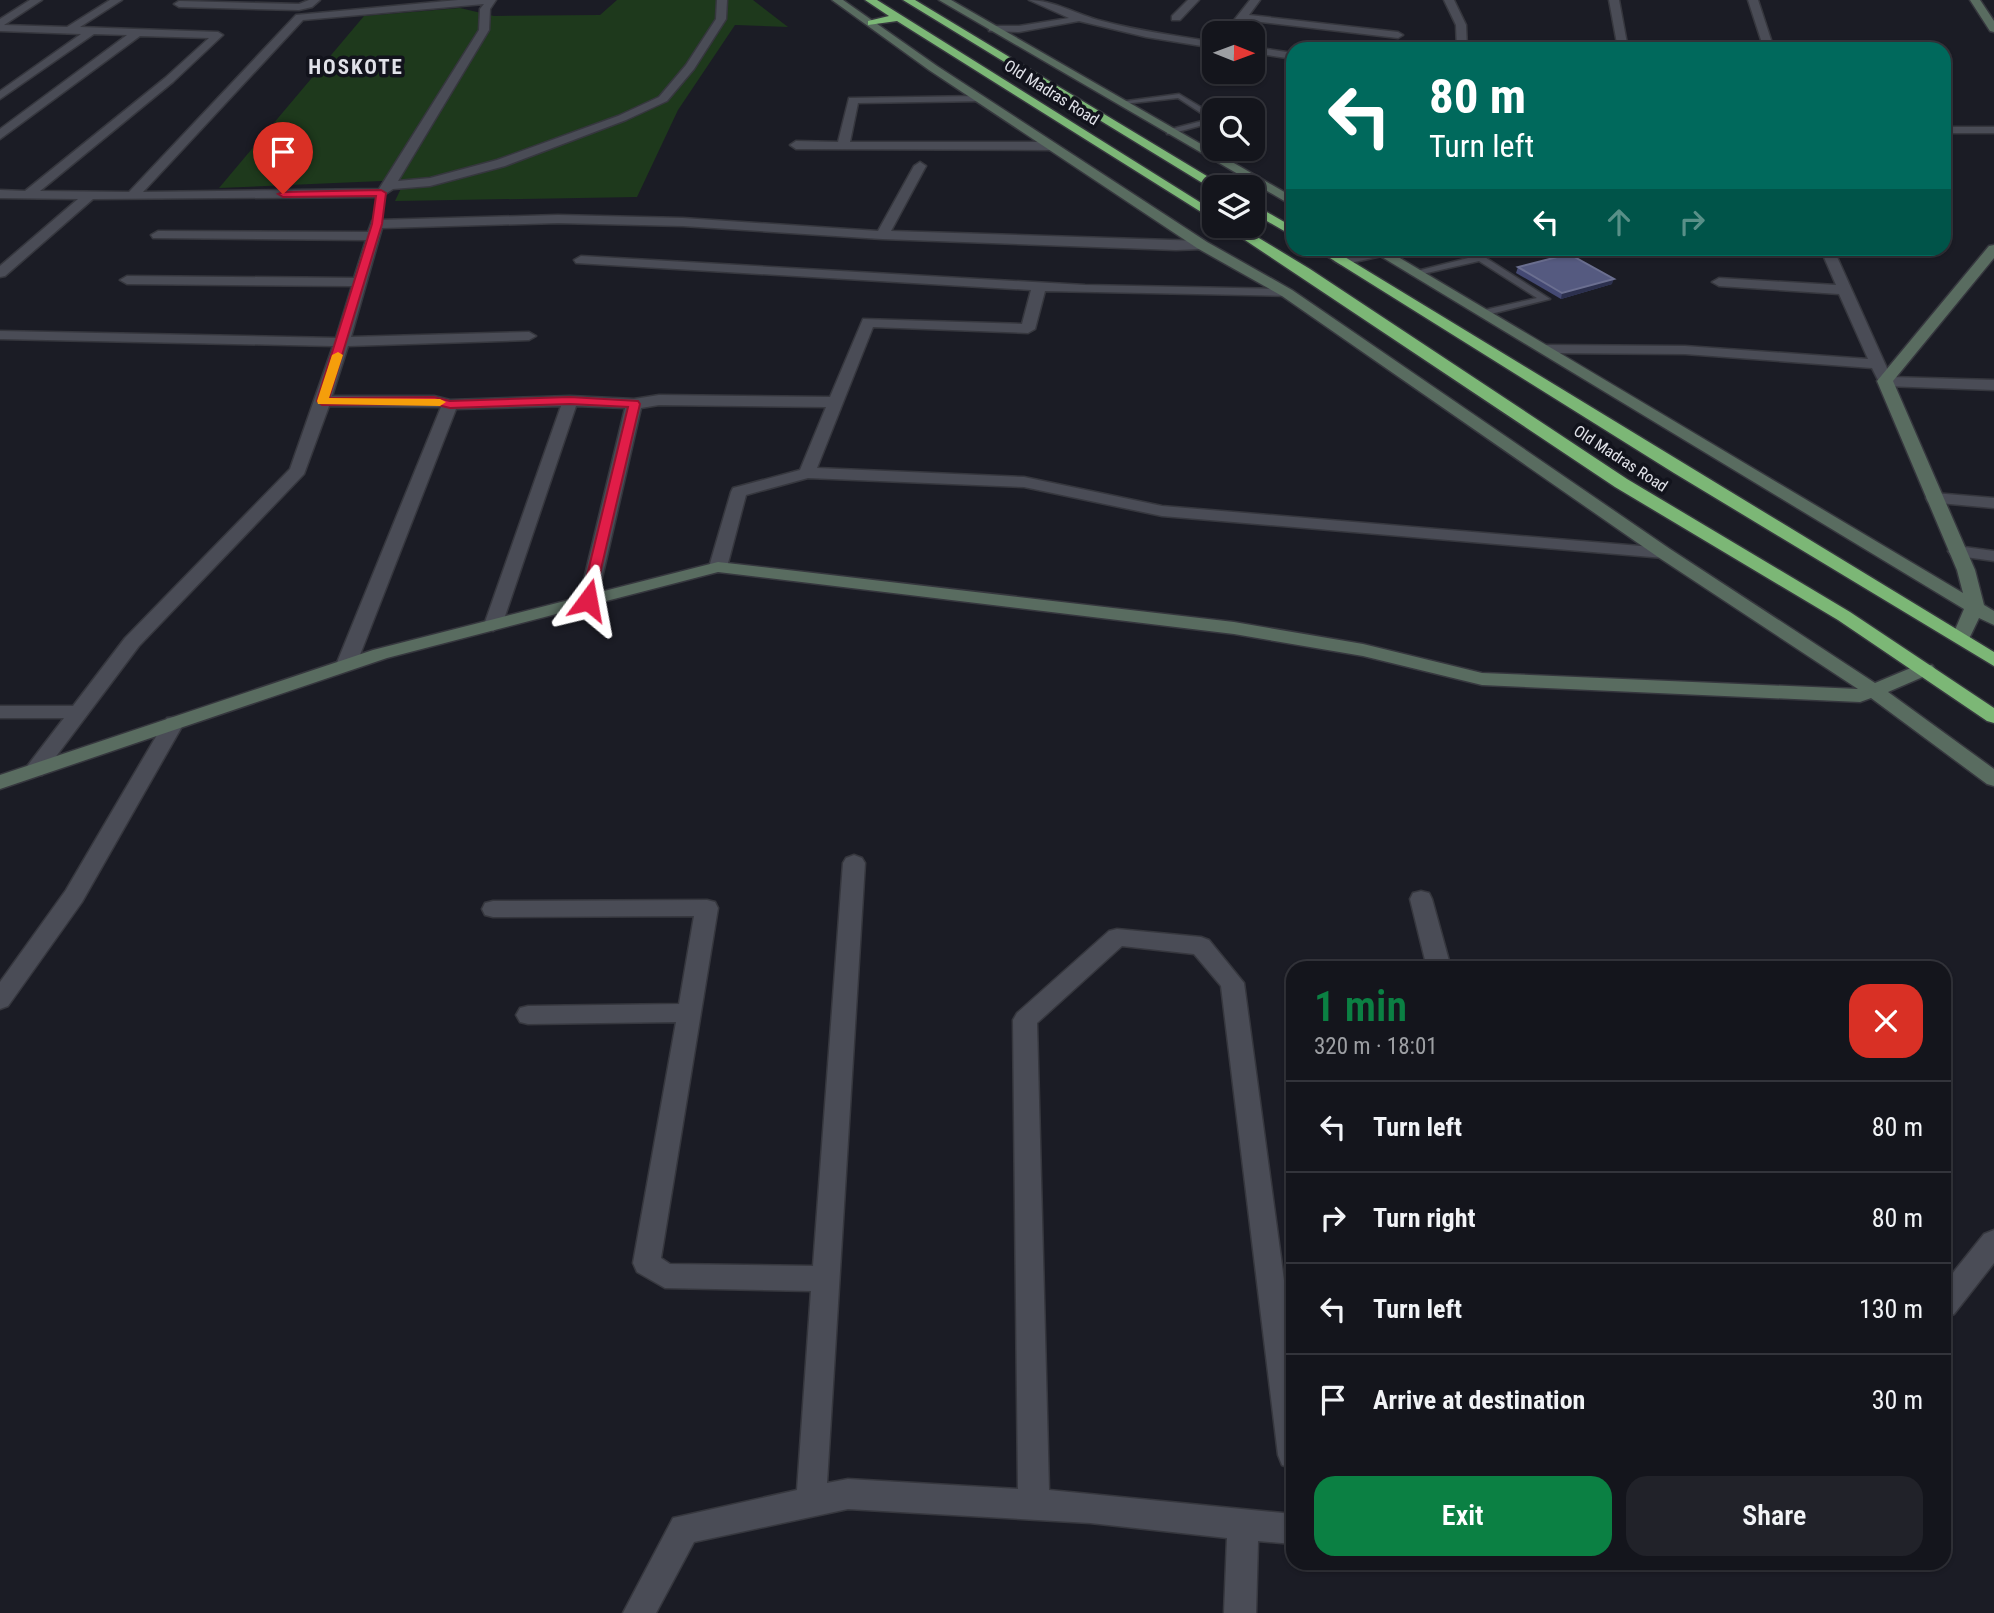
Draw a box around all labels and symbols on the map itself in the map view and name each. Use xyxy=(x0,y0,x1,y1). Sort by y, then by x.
north arrow xyxy=(1202,21,1265,84)
district label: HOSKOTE xyxy=(308,55,404,79)
street label: Old Madras Road xyxy=(1001,56,1103,129)
pin xyxy=(253,122,313,194)
street label: Old Madras Road xyxy=(1570,421,1671,496)
position arrow xyxy=(551,563,625,637)

